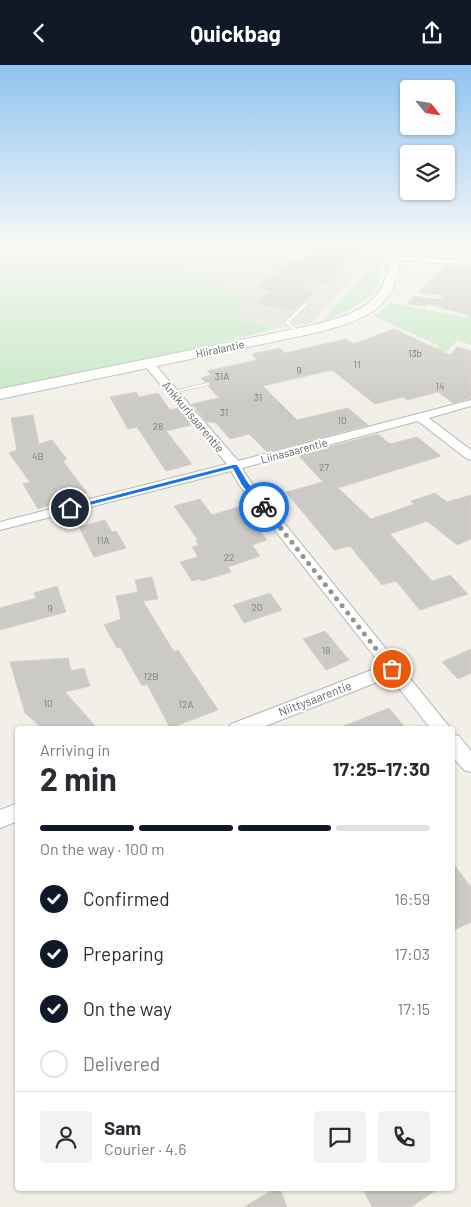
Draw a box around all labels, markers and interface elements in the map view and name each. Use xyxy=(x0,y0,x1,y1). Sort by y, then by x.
icon: back xyxy=(25,19,53,47)
icon: share xyxy=(418,19,446,47)
text: Quickbag xyxy=(190,20,281,46)
north arrow xyxy=(400,80,455,135)
map controls xyxy=(400,80,455,200)
button: layers xyxy=(400,145,455,200)
street label: Hiiralantie xyxy=(194,337,245,360)
house number: 13b xyxy=(408,347,422,359)
house number: 11 xyxy=(353,358,361,370)
house number: 9 xyxy=(296,364,302,376)
house number: 31A xyxy=(215,370,229,382)
street label: Ankkurisaarentie xyxy=(160,378,228,455)
house number: 14 xyxy=(435,380,445,392)
house number: 31 xyxy=(254,391,262,403)
house number: 31 xyxy=(220,406,228,418)
house number: 10 xyxy=(337,414,347,426)
house number: 28 xyxy=(153,420,163,432)
street label: Liinasaarentie xyxy=(259,435,329,466)
house number: 4B xyxy=(32,450,44,462)
house number: 27 xyxy=(319,461,329,473)
courier xyxy=(239,482,289,532)
pin xyxy=(49,487,91,529)
icon: bike xyxy=(250,493,278,521)
icon: home xyxy=(56,494,84,522)
house number: 11A xyxy=(96,534,110,546)
house number: 22 xyxy=(224,551,234,563)
house number: 20 xyxy=(251,601,263,613)
house number: 9 xyxy=(47,602,53,614)
house number: 18 xyxy=(322,644,330,656)
pin xyxy=(371,648,413,690)
icon: bag xyxy=(378,655,406,683)
house number: 12B xyxy=(143,670,159,682)
street label: Niittysaarentie xyxy=(276,678,353,718)
house number: 10 xyxy=(43,697,53,709)
house number: 12A xyxy=(179,698,193,710)
text: Arriving in xyxy=(40,740,110,759)
text: 17:25–17:30 xyxy=(333,757,430,780)
text: 2 min xyxy=(40,759,117,797)
text: On the way · 100 m xyxy=(40,839,165,858)
icon: check xyxy=(40,885,68,913)
text: Confirmed xyxy=(83,887,170,910)
text: 16:59 xyxy=(394,889,430,908)
icon: check xyxy=(40,940,68,968)
text: Preparing xyxy=(83,942,164,965)
text: 17:03 xyxy=(394,944,430,963)
icon: check xyxy=(40,995,68,1023)
text: On the way xyxy=(83,997,172,1020)
text: 17:15 xyxy=(398,999,430,1018)
text: Delivered xyxy=(83,1052,160,1075)
button: person xyxy=(40,1111,92,1163)
button: chat xyxy=(314,1111,366,1163)
button: phone xyxy=(378,1111,430,1163)
text: Sam xyxy=(104,1116,141,1139)
text: Courier · 4.6 xyxy=(104,1139,187,1158)

